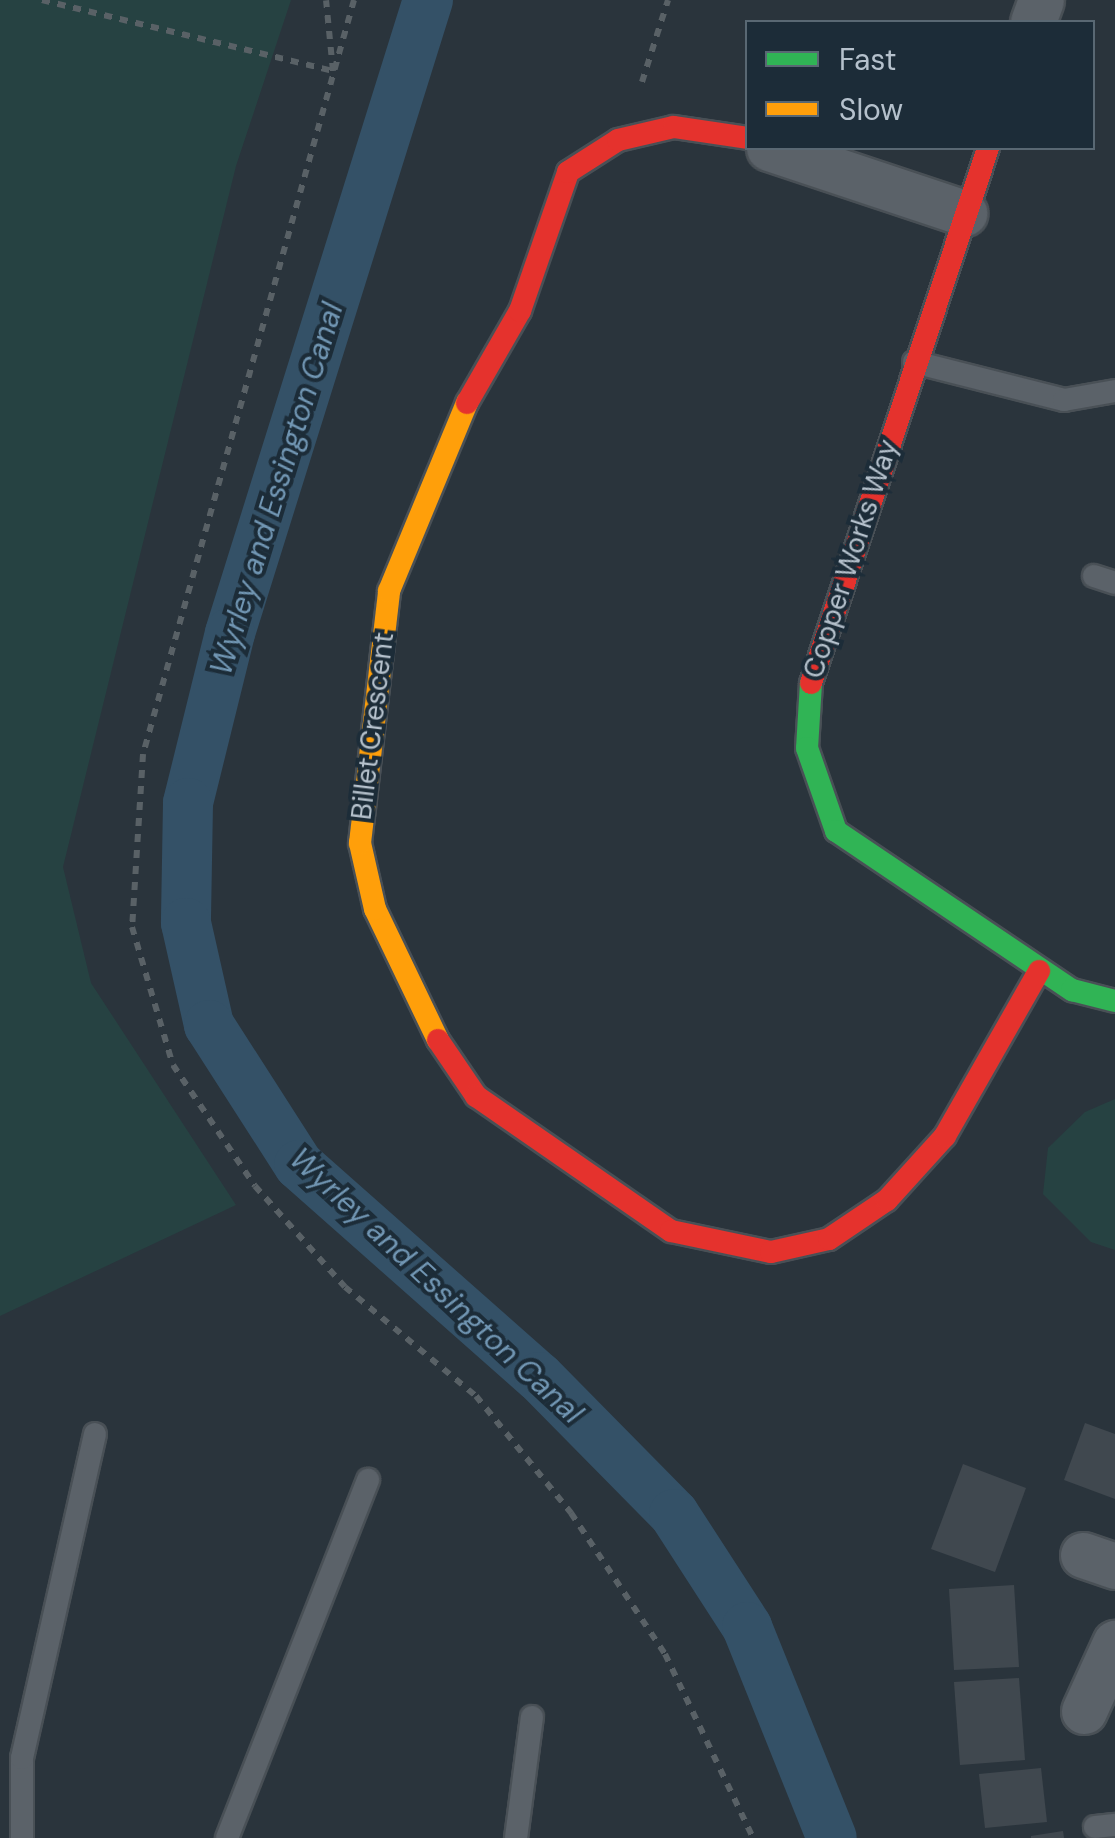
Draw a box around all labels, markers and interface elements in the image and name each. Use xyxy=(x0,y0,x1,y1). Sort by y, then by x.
legend xyxy=(745,20,1095,150)
text: Fast xyxy=(839,40,897,79)
text: Slow xyxy=(839,90,903,129)
water label: Wyrley and Essington Canal xyxy=(203,299,351,679)
street label: Copper Works Way xyxy=(797,435,905,683)
street label: Billet Crescent xyxy=(345,630,401,822)
water label: Wyrley and Essington Canal xyxy=(282,1141,590,1431)

